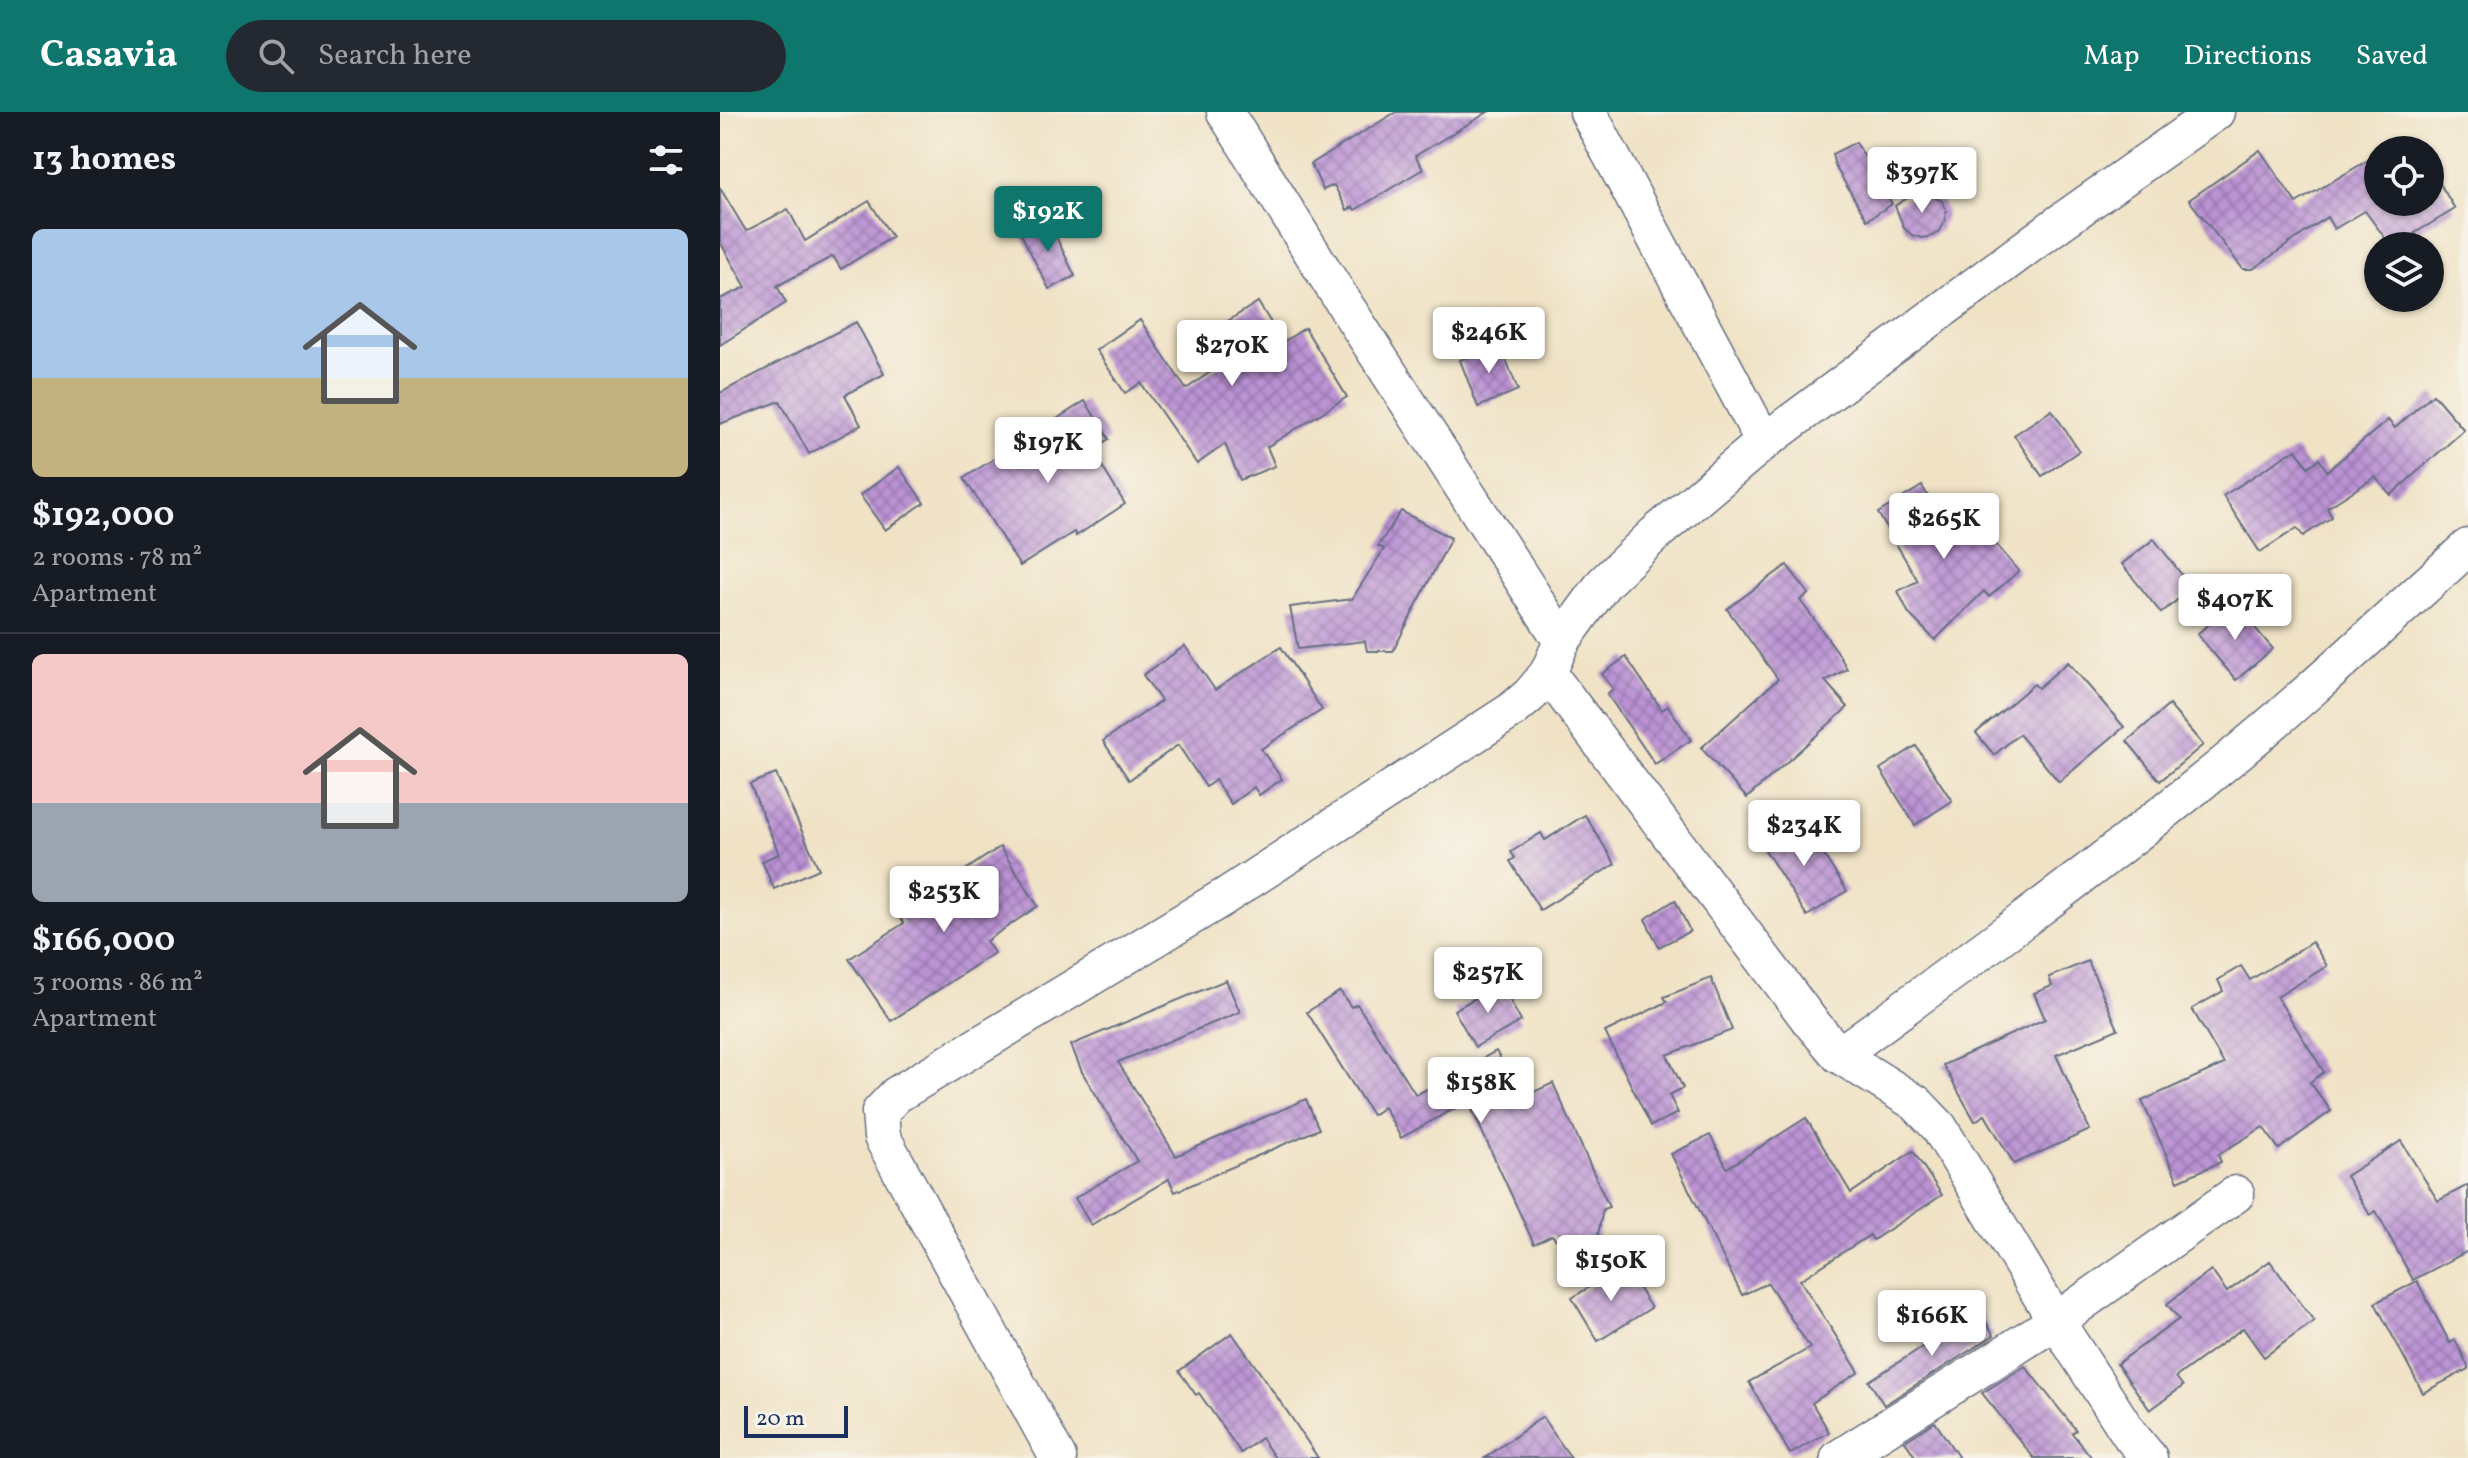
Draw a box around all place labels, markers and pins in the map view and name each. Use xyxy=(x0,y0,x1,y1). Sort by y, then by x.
pin: $397K xyxy=(1866,147,1978,215)
pin: $192K xyxy=(992,186,1104,254)
pin: $246K xyxy=(1433,307,1545,375)
pin: $270K xyxy=(1176,320,1288,388)
pin: $197K xyxy=(992,417,1104,485)
pin: $265K xyxy=(1888,493,2000,561)
pin: $407K xyxy=(2179,574,2291,642)
pin: $234K xyxy=(1748,800,1860,868)
pin: $253K xyxy=(888,866,1000,934)
pin: $257K xyxy=(1432,947,1544,1015)
pin: $158K xyxy=(1425,1057,1537,1125)
pin: $150K xyxy=(1555,1235,1667,1303)
pin: $166K xyxy=(1876,1290,1988,1358)

